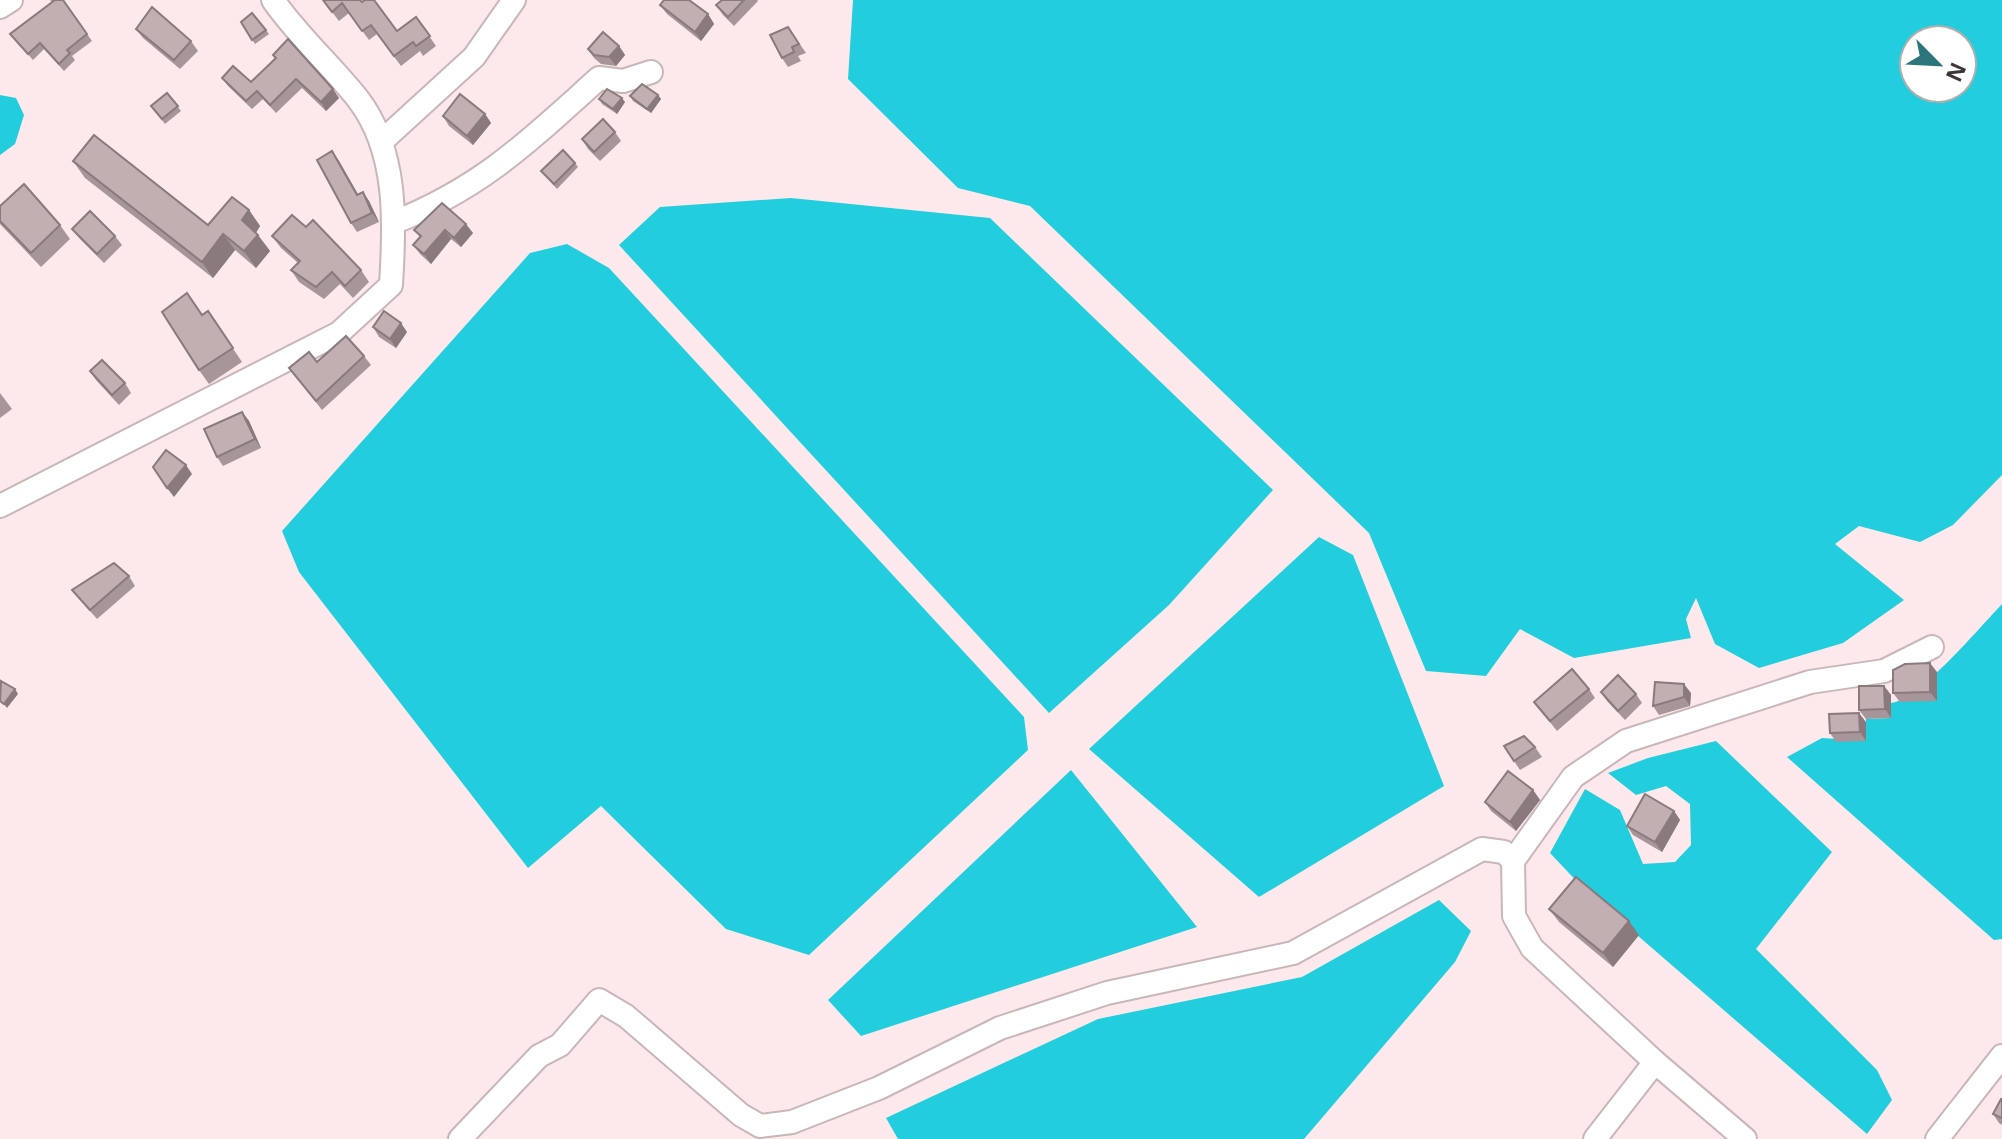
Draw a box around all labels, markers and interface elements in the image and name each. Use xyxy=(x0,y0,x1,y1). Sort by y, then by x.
north arrow xyxy=(1898,24,1978,104)
text: N xyxy=(1940,58,1975,87)

